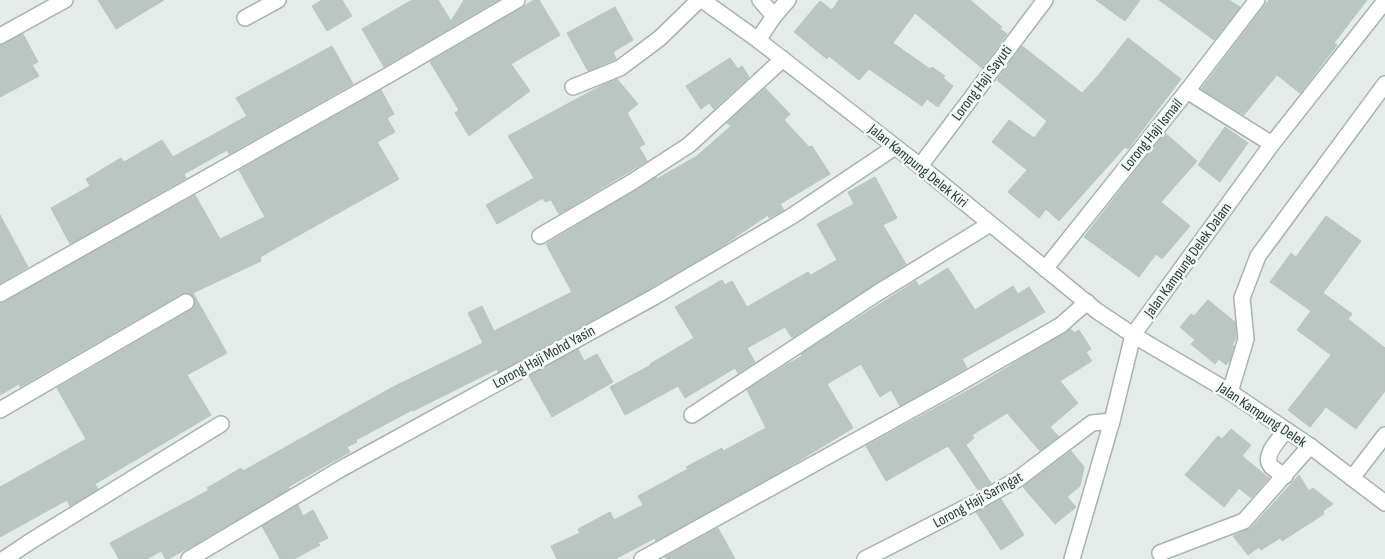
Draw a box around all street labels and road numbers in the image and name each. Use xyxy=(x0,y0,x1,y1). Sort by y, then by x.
street label: Lorong Haji Sayuti xyxy=(947,41,1017,124)
street label: Lorong Haji Ismail xyxy=(1117,95,1187,175)
street label: Jalan Kampung Delek Kiri xyxy=(864,119,972,212)
street label: Jalan Kampung Delek Dalam xyxy=(1139,199,1236,322)
street label: Lorong Haji Mohd Yasin xyxy=(489,321,599,393)
street label: Jalan Kampung Delek xyxy=(1213,378,1310,452)
street label: Lorong Haji Saringat xyxy=(930,467,1027,533)

